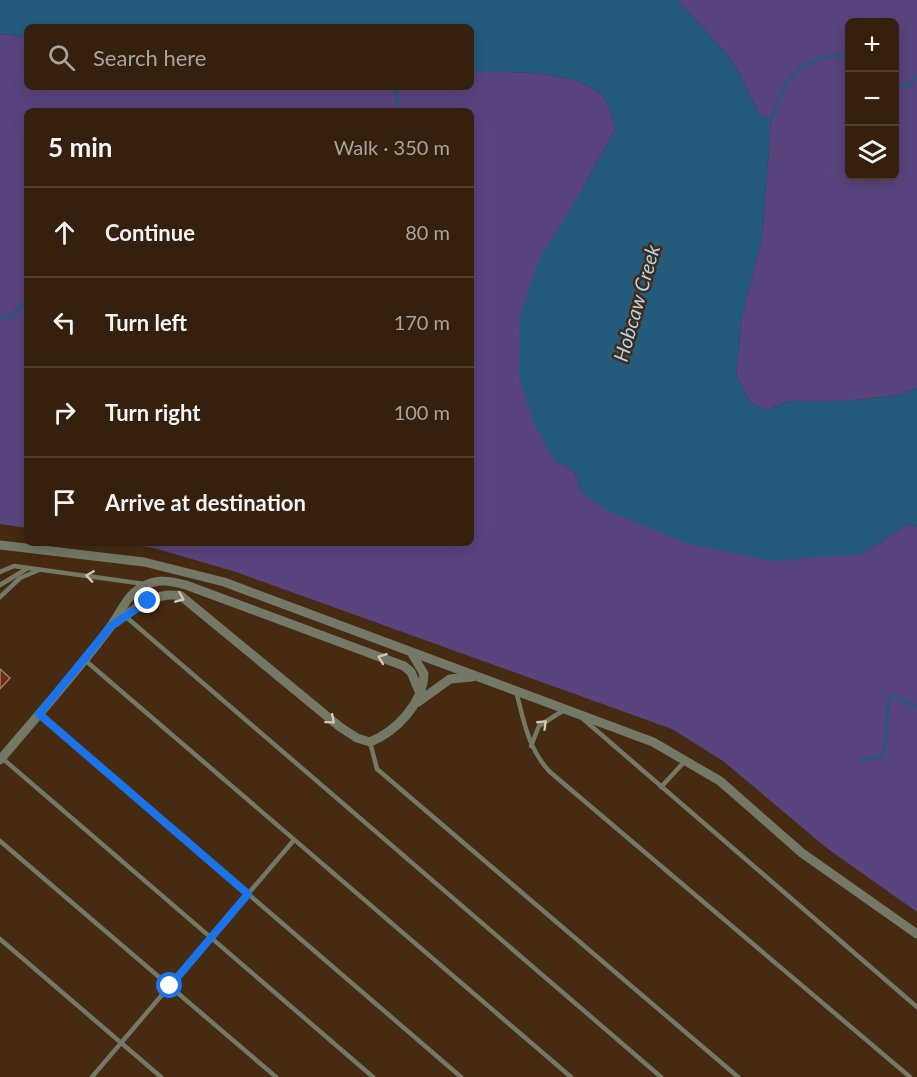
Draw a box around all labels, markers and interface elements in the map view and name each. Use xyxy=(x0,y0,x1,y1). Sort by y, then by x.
map controls xyxy=(845,18,899,180)
button: + xyxy=(845,18,899,72)
search box xyxy=(24,24,474,90)
icon: search xyxy=(45,41,78,74)
text: Search here xyxy=(93,44,206,71)
button: − xyxy=(845,72,899,126)
button: layers xyxy=(845,126,899,180)
text: 5 min xyxy=(48,131,112,163)
text: Walk · 350 m xyxy=(334,135,450,159)
icon: ahead xyxy=(48,216,81,249)
text: Continue xyxy=(105,219,195,246)
text: 80 m xyxy=(405,220,450,244)
water label: Hobcaw Creek xyxy=(608,241,664,364)
icon: left xyxy=(48,306,81,339)
text: Turn left xyxy=(105,309,187,336)
text: 170 m xyxy=(394,310,450,334)
icon: right xyxy=(48,396,81,429)
text: Turn right xyxy=(105,399,200,426)
text: 100 m xyxy=(394,400,450,424)
icon: arrive xyxy=(48,486,81,519)
text: Arrive at destination xyxy=(105,489,306,516)
one-way arrow xyxy=(85,571,95,583)
route end xyxy=(134,587,160,613)
one-way arrow xyxy=(174,591,185,603)
one-way arrow xyxy=(377,653,388,665)
one-way arrow xyxy=(324,712,335,723)
one-way arrow xyxy=(536,720,547,731)
route start xyxy=(156,972,182,998)

